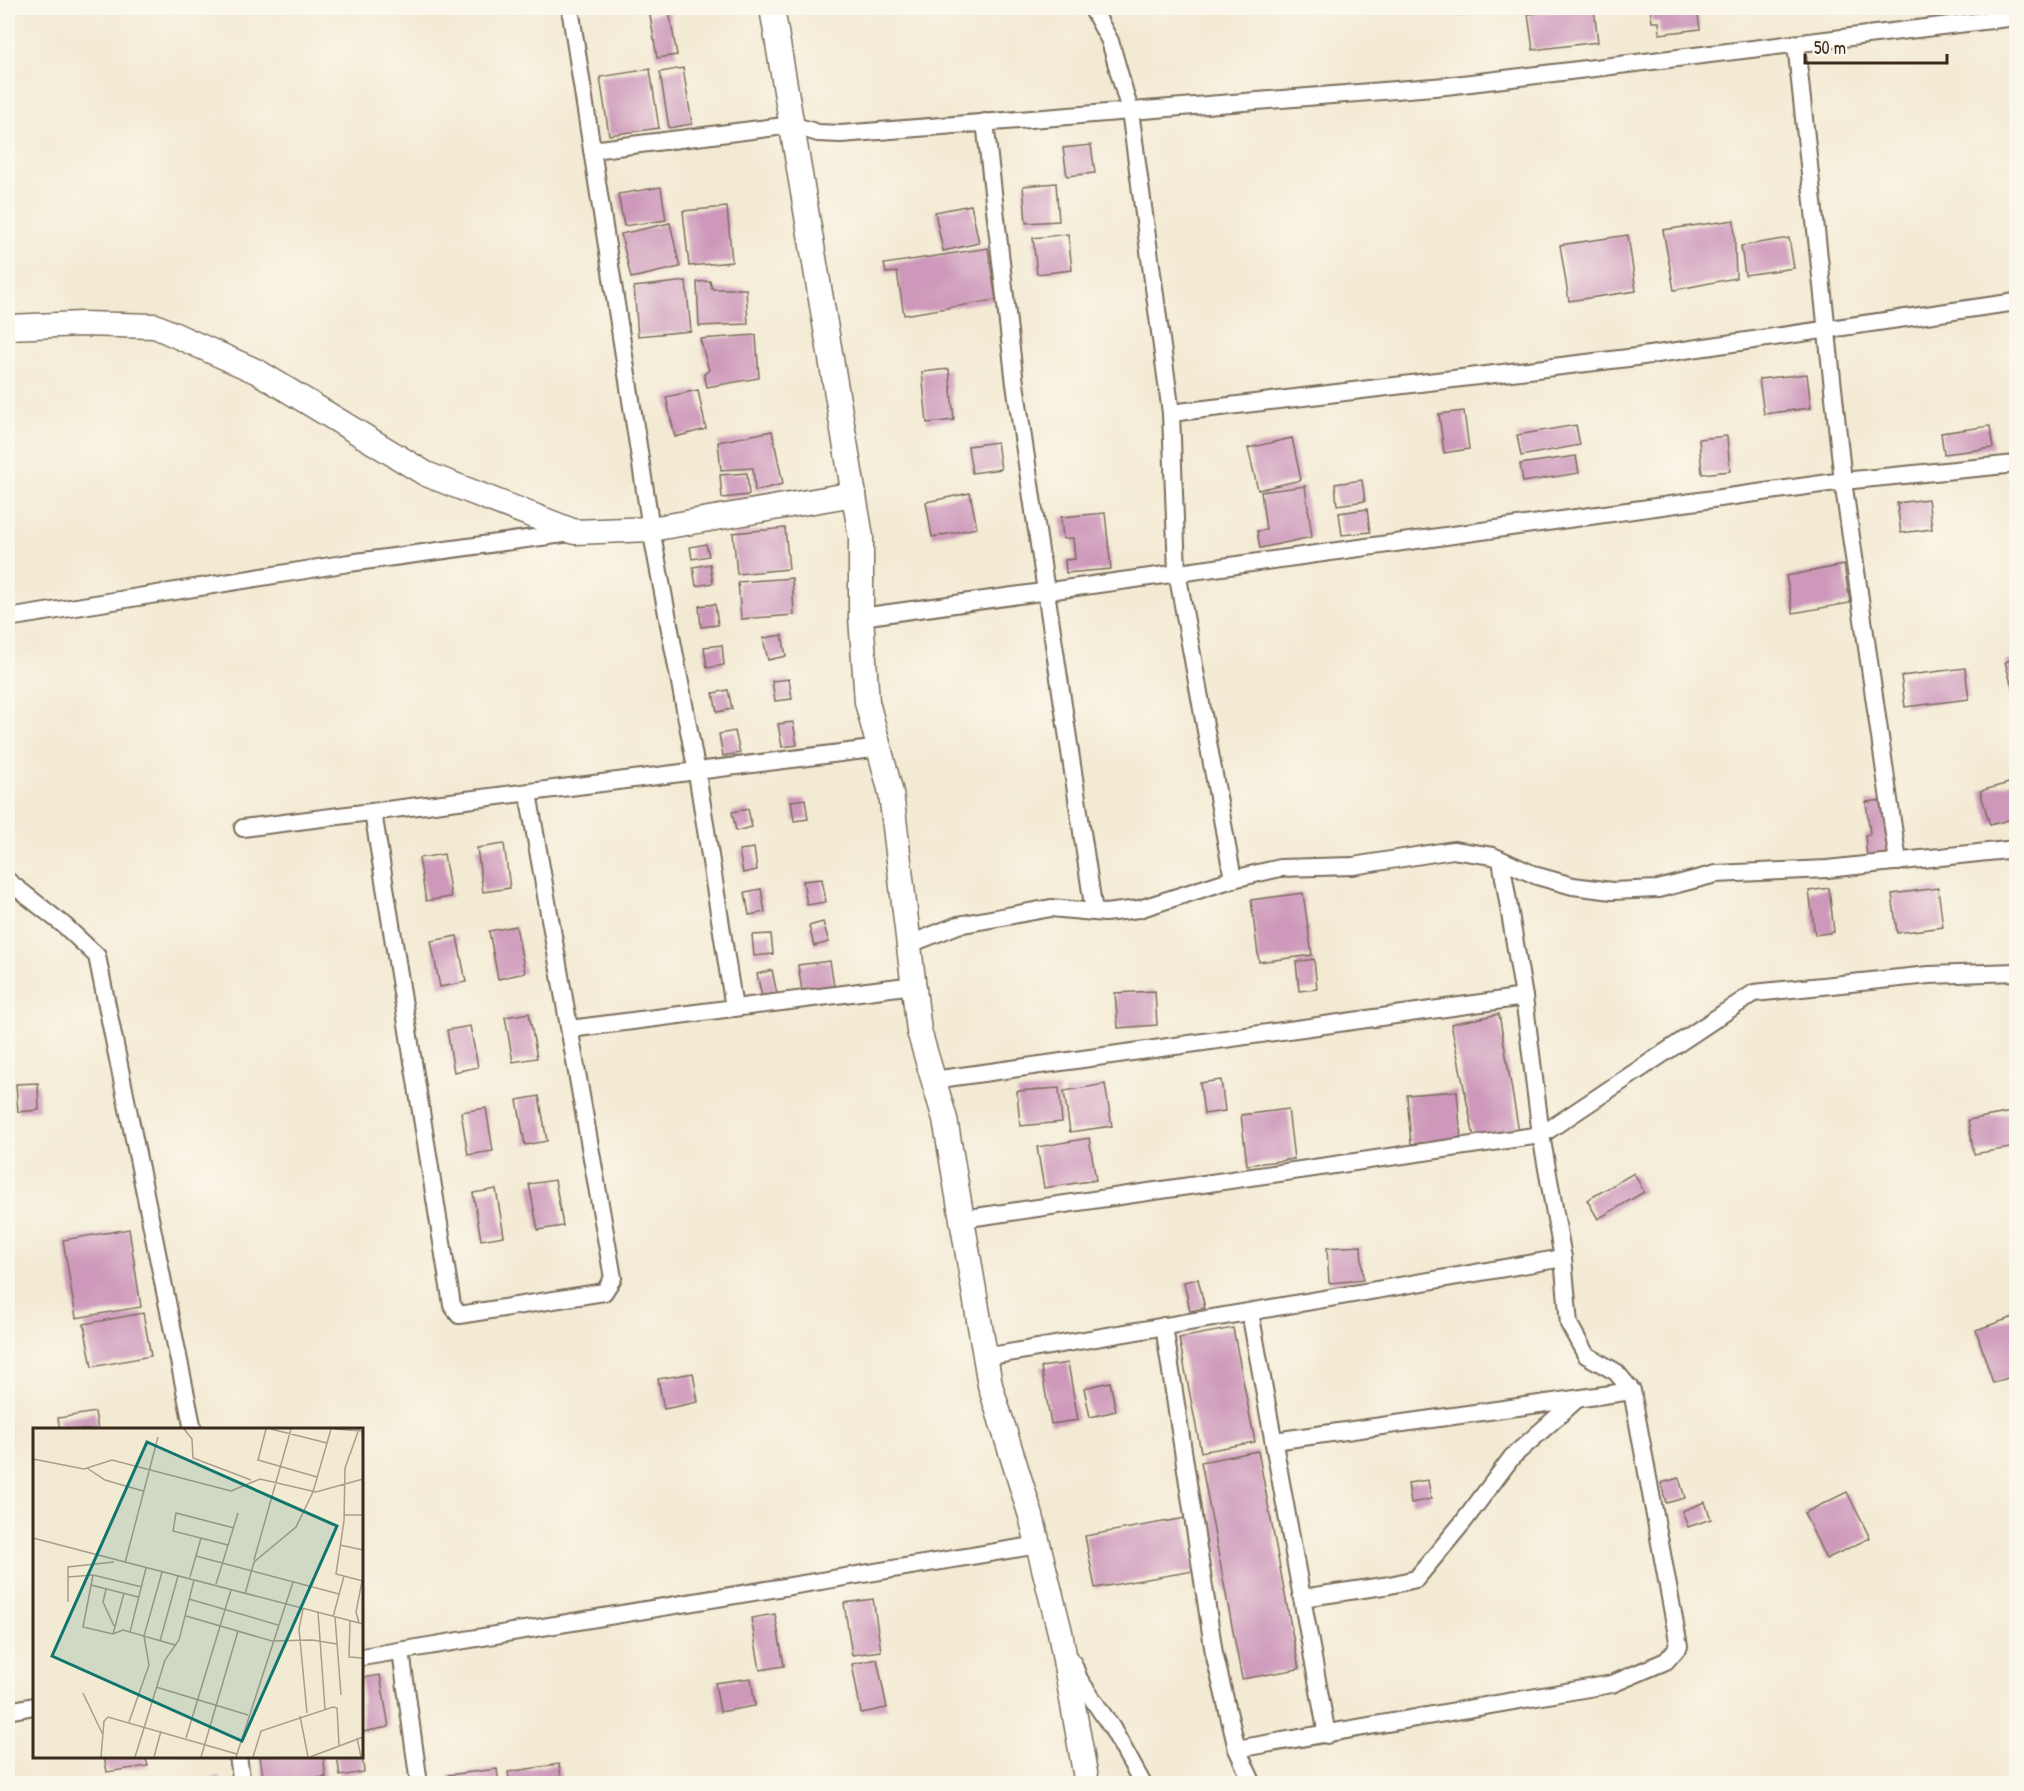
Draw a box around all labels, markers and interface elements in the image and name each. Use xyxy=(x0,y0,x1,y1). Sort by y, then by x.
scale bar xyxy=(1805,27,1948,65)
text: 50 m xyxy=(1814,35,1846,60)
inset map xyxy=(33,1428,363,1758)

